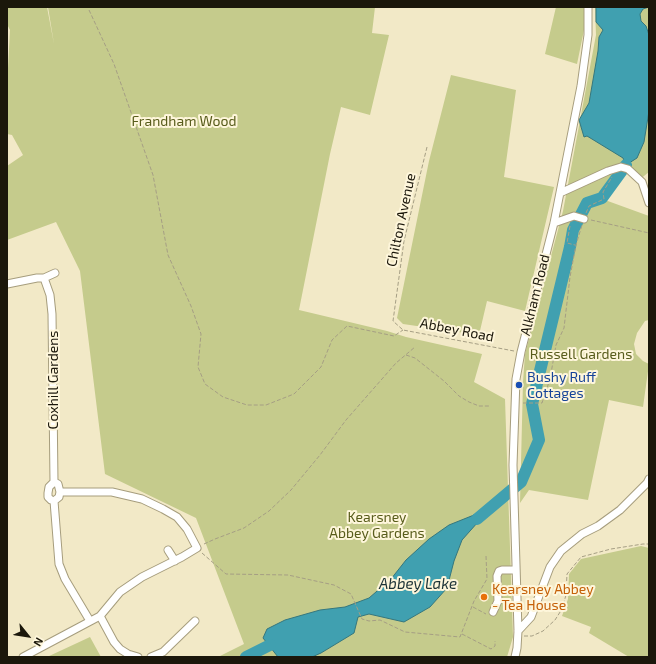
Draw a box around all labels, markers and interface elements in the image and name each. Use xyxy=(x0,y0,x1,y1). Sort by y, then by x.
park label: Frandham Wood xyxy=(132,113,236,129)
street label: Chilton Avenue xyxy=(383,172,419,268)
street label: Alkham Road xyxy=(517,252,553,338)
street label: Abbey Road xyxy=(419,315,495,345)
street label: Coxhill Gardens xyxy=(45,331,61,429)
park label: Russell Gardens xyxy=(530,346,632,362)
place label: Bushy Ruff Cottages xyxy=(527,369,596,402)
marker: Bushy Ruff Cottages xyxy=(514,380,524,390)
park label: Kearsney Abbey Gardens xyxy=(329,509,425,542)
water label: Abbey Lake xyxy=(379,575,457,593)
place label: Kearsney Abbey - Tea House xyxy=(492,581,594,614)
marker: Kearsney Abbey - Tea House xyxy=(479,592,489,602)
north arrow xyxy=(8,616,48,656)
text: N xyxy=(31,636,46,649)

